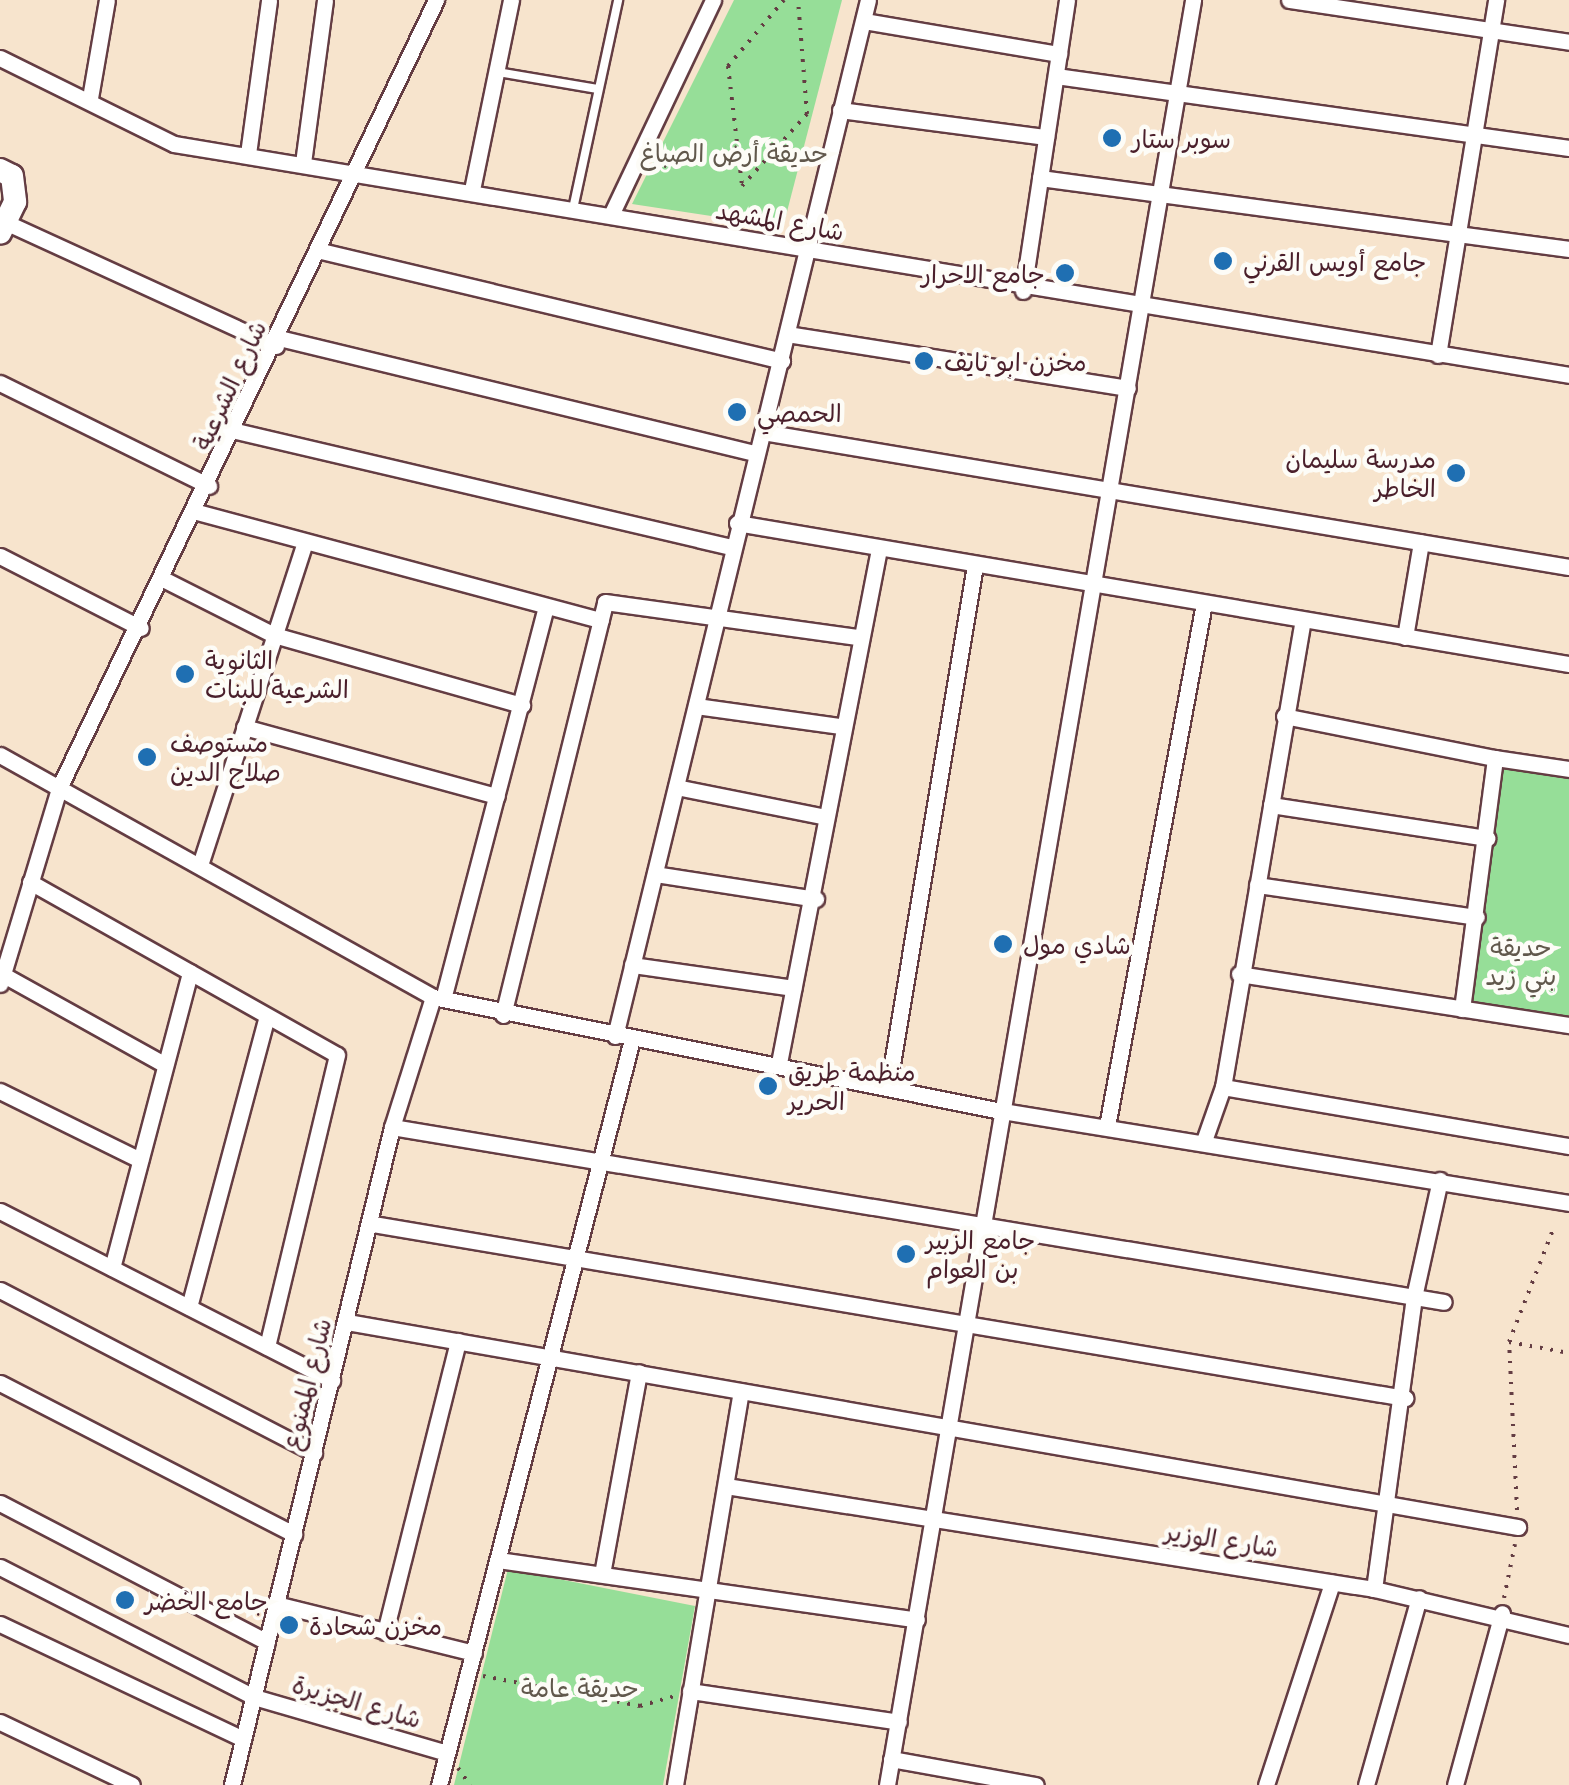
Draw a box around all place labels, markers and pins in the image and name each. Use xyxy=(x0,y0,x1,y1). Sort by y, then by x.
place label: سوبر ستار xyxy=(1132,123,1231,153)
marker: سوبر ستار xyxy=(1101,127,1123,149)
place label: جامع أويس القرني xyxy=(1243,246,1426,276)
marker: جامع أويس القرني xyxy=(1212,250,1234,272)
place label: جامع الاحرار xyxy=(921,258,1045,288)
marker: جامع الاحرار xyxy=(1054,262,1076,284)
place label: مخزن ابو نايف xyxy=(944,346,1087,376)
marker: مخزن ابو نايف xyxy=(913,350,935,372)
place label: الحمصي xyxy=(757,397,842,427)
marker: الحمصي xyxy=(726,401,748,423)
place label: مدرسة سليمان الخاطر xyxy=(1285,444,1436,503)
marker: مدرسة سليمان الخاطر xyxy=(1445,462,1467,484)
place label: الثانوية الشرعية للبنات xyxy=(205,645,349,704)
marker: الثانوية الشرعية للبنات xyxy=(174,663,196,685)
place label: مستوصف صلاح الدين xyxy=(170,728,281,787)
marker: مستوصف صلاح الدين xyxy=(134,744,160,770)
place label: شادي مول xyxy=(1023,929,1131,959)
marker: شادي مول xyxy=(992,933,1014,955)
place label: منظمة طريق الحرير xyxy=(788,1057,916,1116)
marker: منظمة طريق الحرير xyxy=(757,1075,779,1097)
place label: جامع الزبير بن العوام xyxy=(926,1225,1035,1284)
marker: جامع الزبير بن العوام xyxy=(895,1243,917,1265)
place label: جامع الخضر xyxy=(145,1585,268,1615)
marker: جامع الخضر xyxy=(114,1589,136,1611)
place label: مخزن شحادة xyxy=(309,1610,442,1640)
marker: مخزن شحادة xyxy=(278,1614,300,1636)

